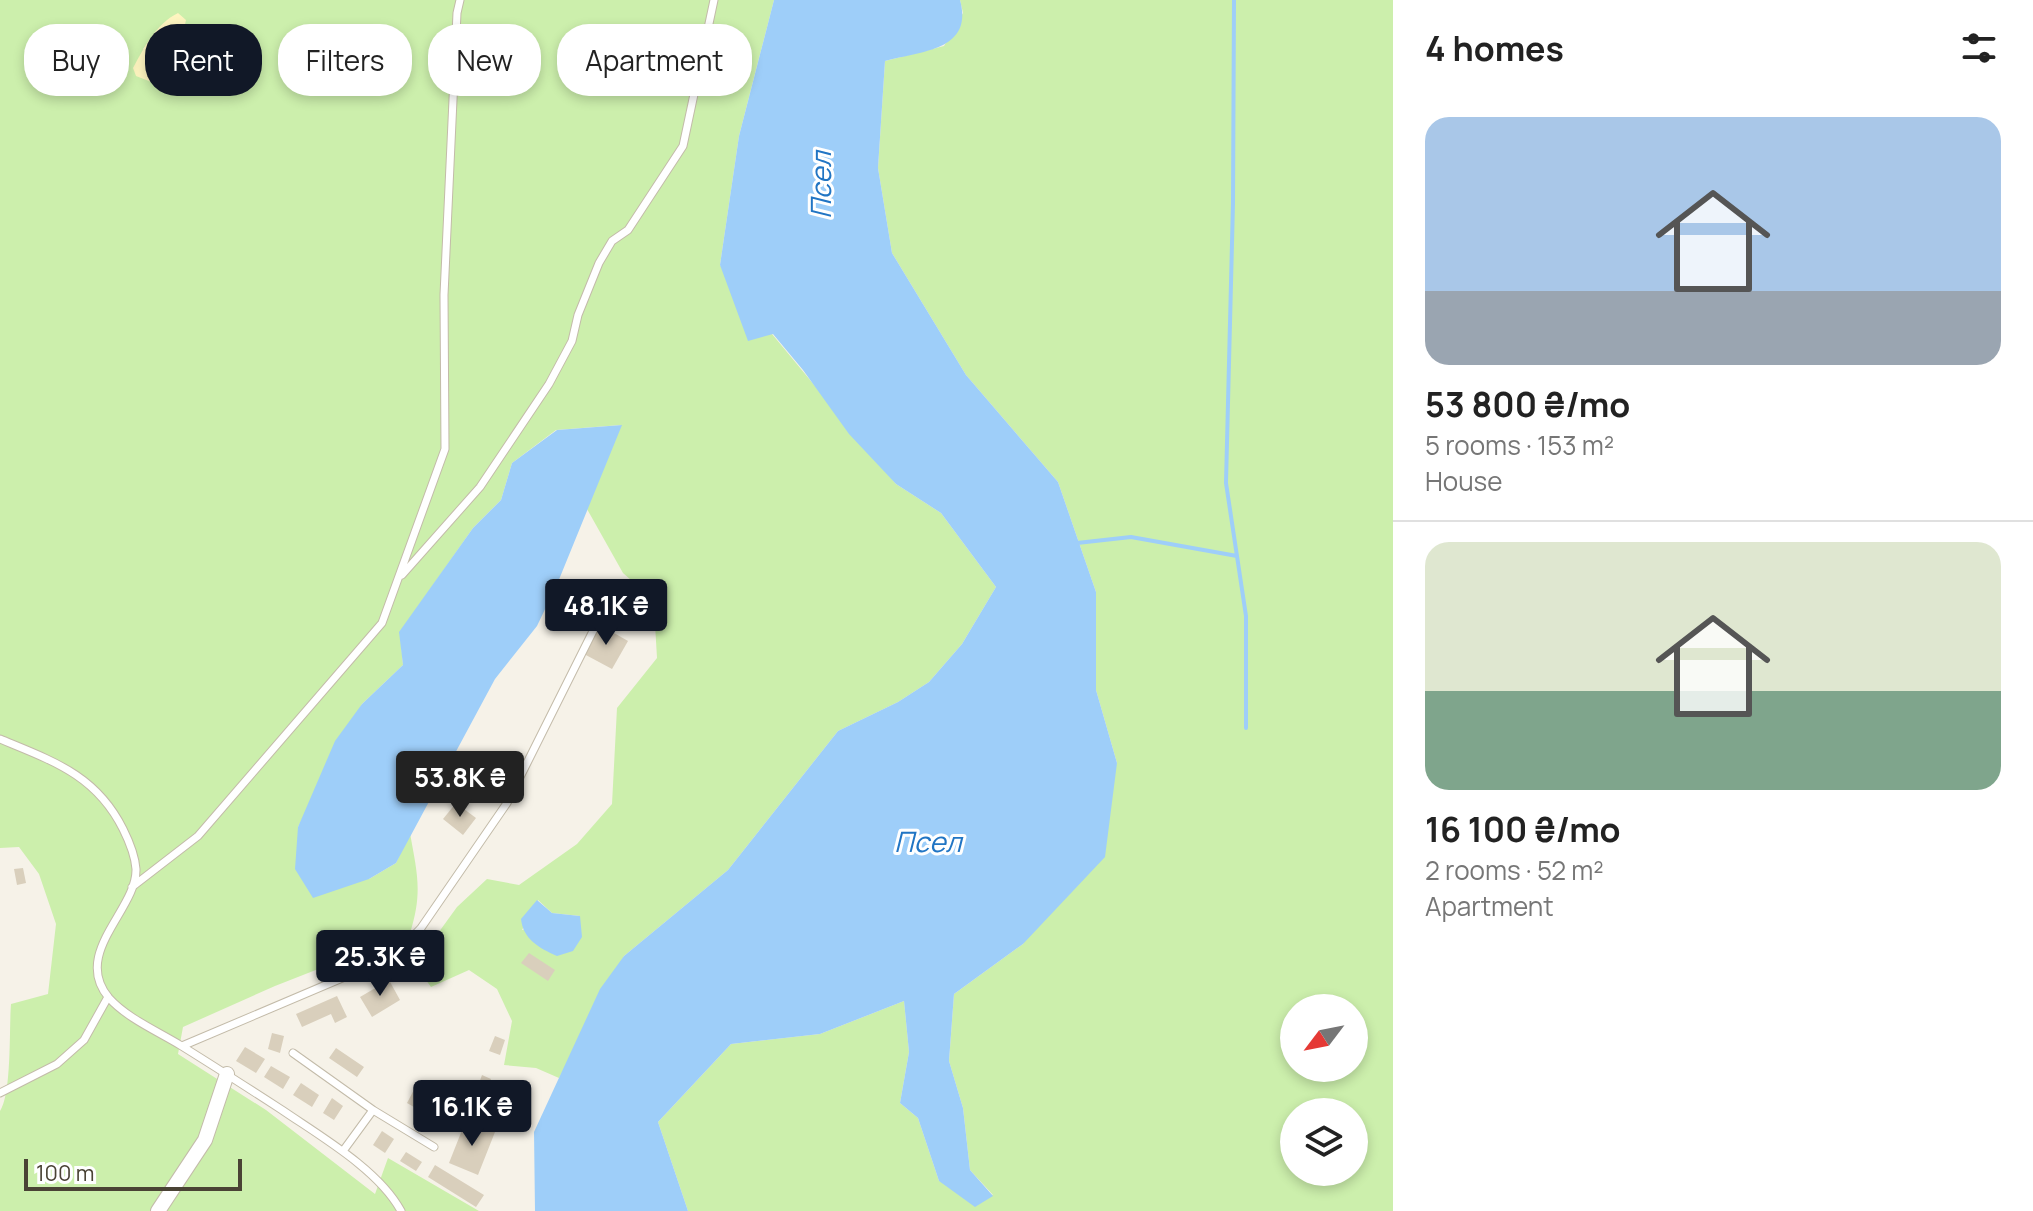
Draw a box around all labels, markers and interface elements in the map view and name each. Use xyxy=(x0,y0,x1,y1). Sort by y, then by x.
chip: Buy xyxy=(24,24,129,96)
chip: Rent xyxy=(145,24,262,96)
chip: Filters xyxy=(278,24,412,96)
chip: New xyxy=(428,24,541,96)
chip: Apartment xyxy=(557,24,752,96)
text: 4 homes xyxy=(1425,25,1564,71)
icon: filters xyxy=(1957,26,2001,70)
water label: Псел xyxy=(801,149,839,219)
icon: home xyxy=(1641,169,1785,313)
text: 53 800 ₴/mo xyxy=(1425,381,1630,427)
text: 5 rooms · 153 m² xyxy=(1425,427,1614,463)
text: House xyxy=(1425,463,1502,499)
pin: 48.1K ₴ xyxy=(532,579,680,647)
text: 48.1K ₴ xyxy=(563,587,649,623)
icon: home xyxy=(1641,594,1785,738)
pin: 53.8K ₴ xyxy=(386,751,534,819)
text: 53.8K ₴ xyxy=(414,759,506,795)
text: 16 100 ₴/mo xyxy=(1425,806,1621,852)
water label: Псел xyxy=(894,822,964,860)
text: 2 rooms · 52 m² xyxy=(1425,852,1604,888)
text: Apartment xyxy=(1425,888,1554,924)
pin: 25.3K ₴ xyxy=(306,930,454,998)
text: 25.3K ₴ xyxy=(334,938,426,974)
north arrow xyxy=(1280,994,1368,1082)
map controls xyxy=(1280,994,1368,1186)
pin: 16.1K ₴ xyxy=(398,1080,546,1148)
text: 16.1K ₴ xyxy=(431,1088,513,1124)
button: layers xyxy=(1280,1098,1368,1186)
scale bar xyxy=(24,1155,242,1191)
text: 100 m xyxy=(36,1158,94,1188)

